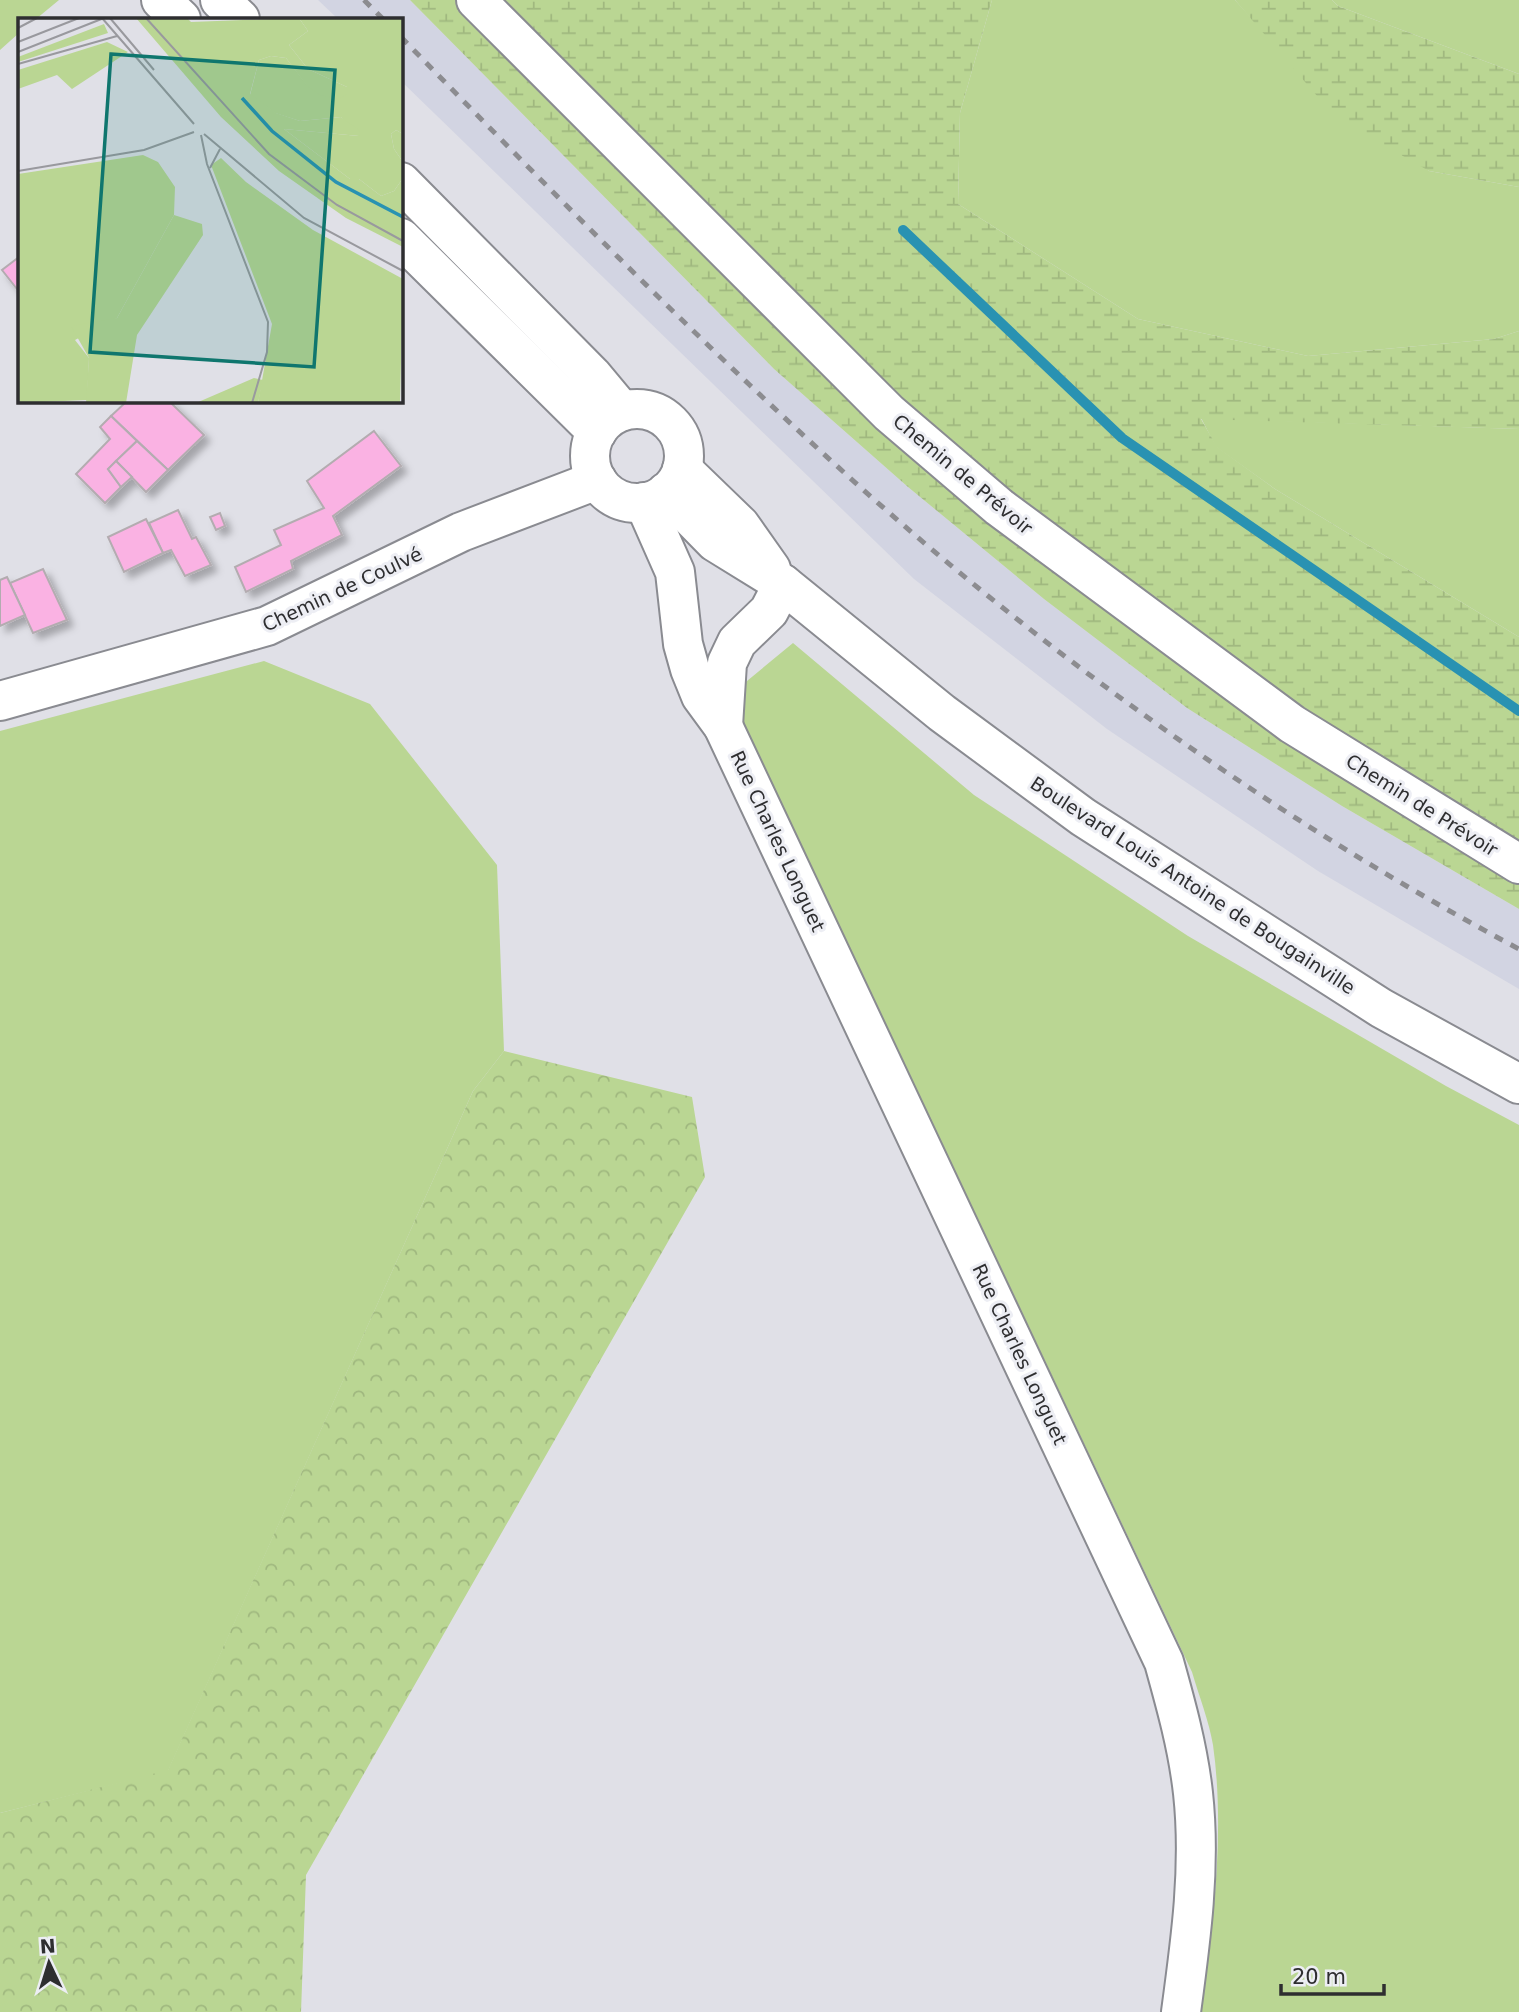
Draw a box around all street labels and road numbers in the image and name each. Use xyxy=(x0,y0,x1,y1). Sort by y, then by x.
street label: Chemin de Prévoir xyxy=(889,409,1037,539)
street label: Chemin de Coulvé xyxy=(259,542,425,636)
street label: Rue Charles Longuet xyxy=(726,747,830,935)
street label: Chemin de Prévoir xyxy=(1342,749,1502,861)
street label: Boulevard Louis Antoine de Bougainville xyxy=(1027,772,1359,998)
street label: Rue Charles Longuet xyxy=(968,1260,1072,1448)

